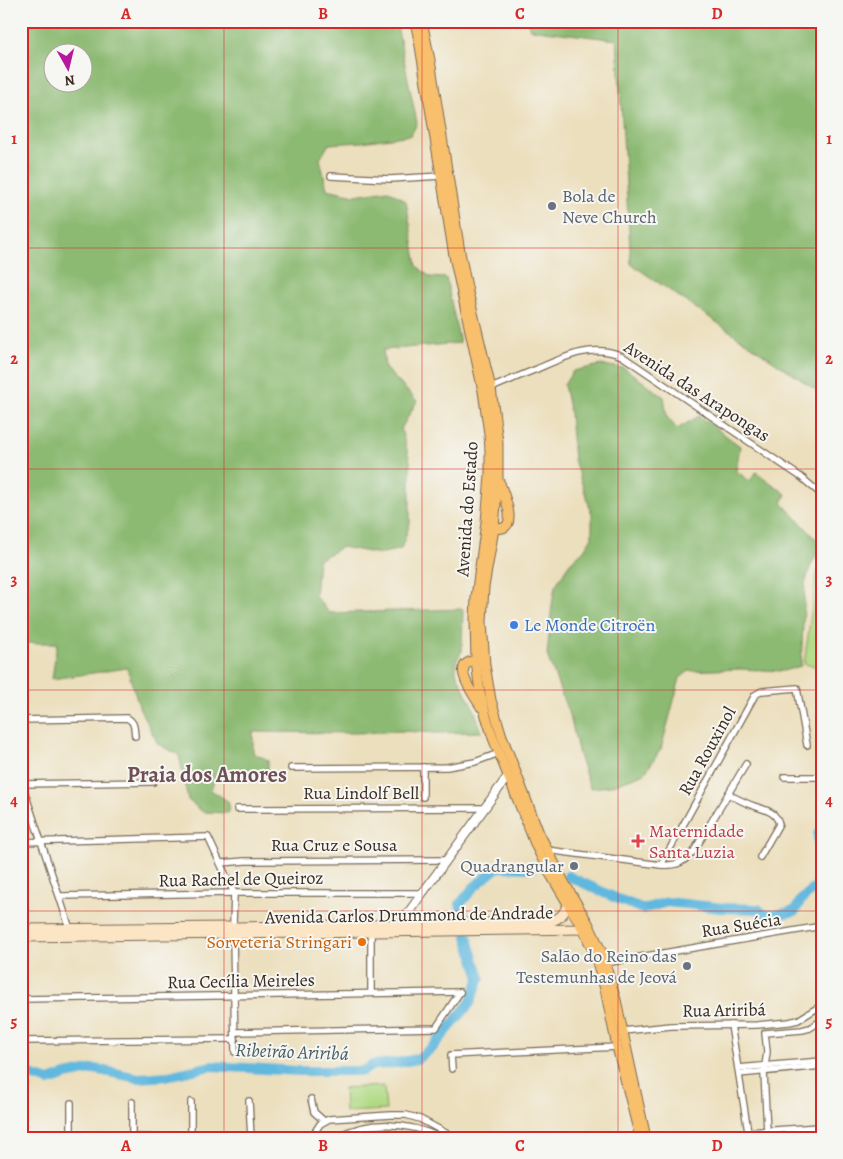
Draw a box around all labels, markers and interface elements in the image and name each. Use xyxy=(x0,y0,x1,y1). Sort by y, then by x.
text: A xyxy=(120,3,132,25)
text: B xyxy=(318,3,328,25)
text: C xyxy=(515,3,525,25)
text: D xyxy=(711,3,723,25)
north arrow xyxy=(42,42,92,92)
text: N xyxy=(63,70,76,90)
text: 1 xyxy=(11,128,17,150)
text: 1 xyxy=(826,128,832,150)
place label: Bola de Neve Church xyxy=(562,184,657,229)
marker: Bola de Neve Church xyxy=(546,200,558,212)
street label: Avenida das Arapongas xyxy=(619,334,775,447)
text: 2 xyxy=(10,348,18,370)
text: 2 xyxy=(825,348,833,370)
street label: Avenida do Estado xyxy=(450,441,484,578)
text: 3 xyxy=(11,569,18,591)
text: 3 xyxy=(826,569,833,591)
place label: Le Monde Citroën xyxy=(524,613,655,637)
marker: Le Monde Citroën xyxy=(508,619,520,631)
street label: Rua Rouxinol xyxy=(673,702,742,800)
district label: Praia dos Amores xyxy=(127,760,287,790)
street label: Rua Lindolf Bell xyxy=(303,781,420,805)
text: 4 xyxy=(10,790,18,812)
text: 4 xyxy=(825,790,833,812)
place label: Maternidade Santa Luzia xyxy=(649,819,744,864)
street label: Rua Cruz e Sousa xyxy=(271,833,398,857)
marker: Maternidade Santa Luzia xyxy=(631,834,645,848)
place label: Quadrangular xyxy=(460,854,564,878)
marker: Quadrangular xyxy=(568,860,580,872)
street label: Rua Rachel de Queiroz xyxy=(158,866,324,892)
street label: Avenida Carlos Drummond de Andrade xyxy=(264,900,553,930)
street label: Rua Suécia xyxy=(699,907,783,943)
place label: Sorveteria Stringari xyxy=(207,930,352,954)
marker: Sorveteria Stringari xyxy=(356,936,368,948)
place label: Salão do Reino das Testemunhas de Jeová xyxy=(516,944,678,989)
marker: Salão do Reino das Testemunhas de Jeová xyxy=(681,960,693,972)
street label: Rua Cecília Meireles xyxy=(167,968,315,994)
street label: Rua Ariribá xyxy=(682,997,767,1023)
text: 5 xyxy=(11,1011,18,1033)
text: 5 xyxy=(826,1011,833,1033)
water label: Ribeirão Ariribá xyxy=(235,1037,349,1067)
text: A xyxy=(120,1135,132,1157)
text: B xyxy=(318,1135,328,1157)
text: C xyxy=(515,1135,525,1157)
text: D xyxy=(711,1135,723,1157)

